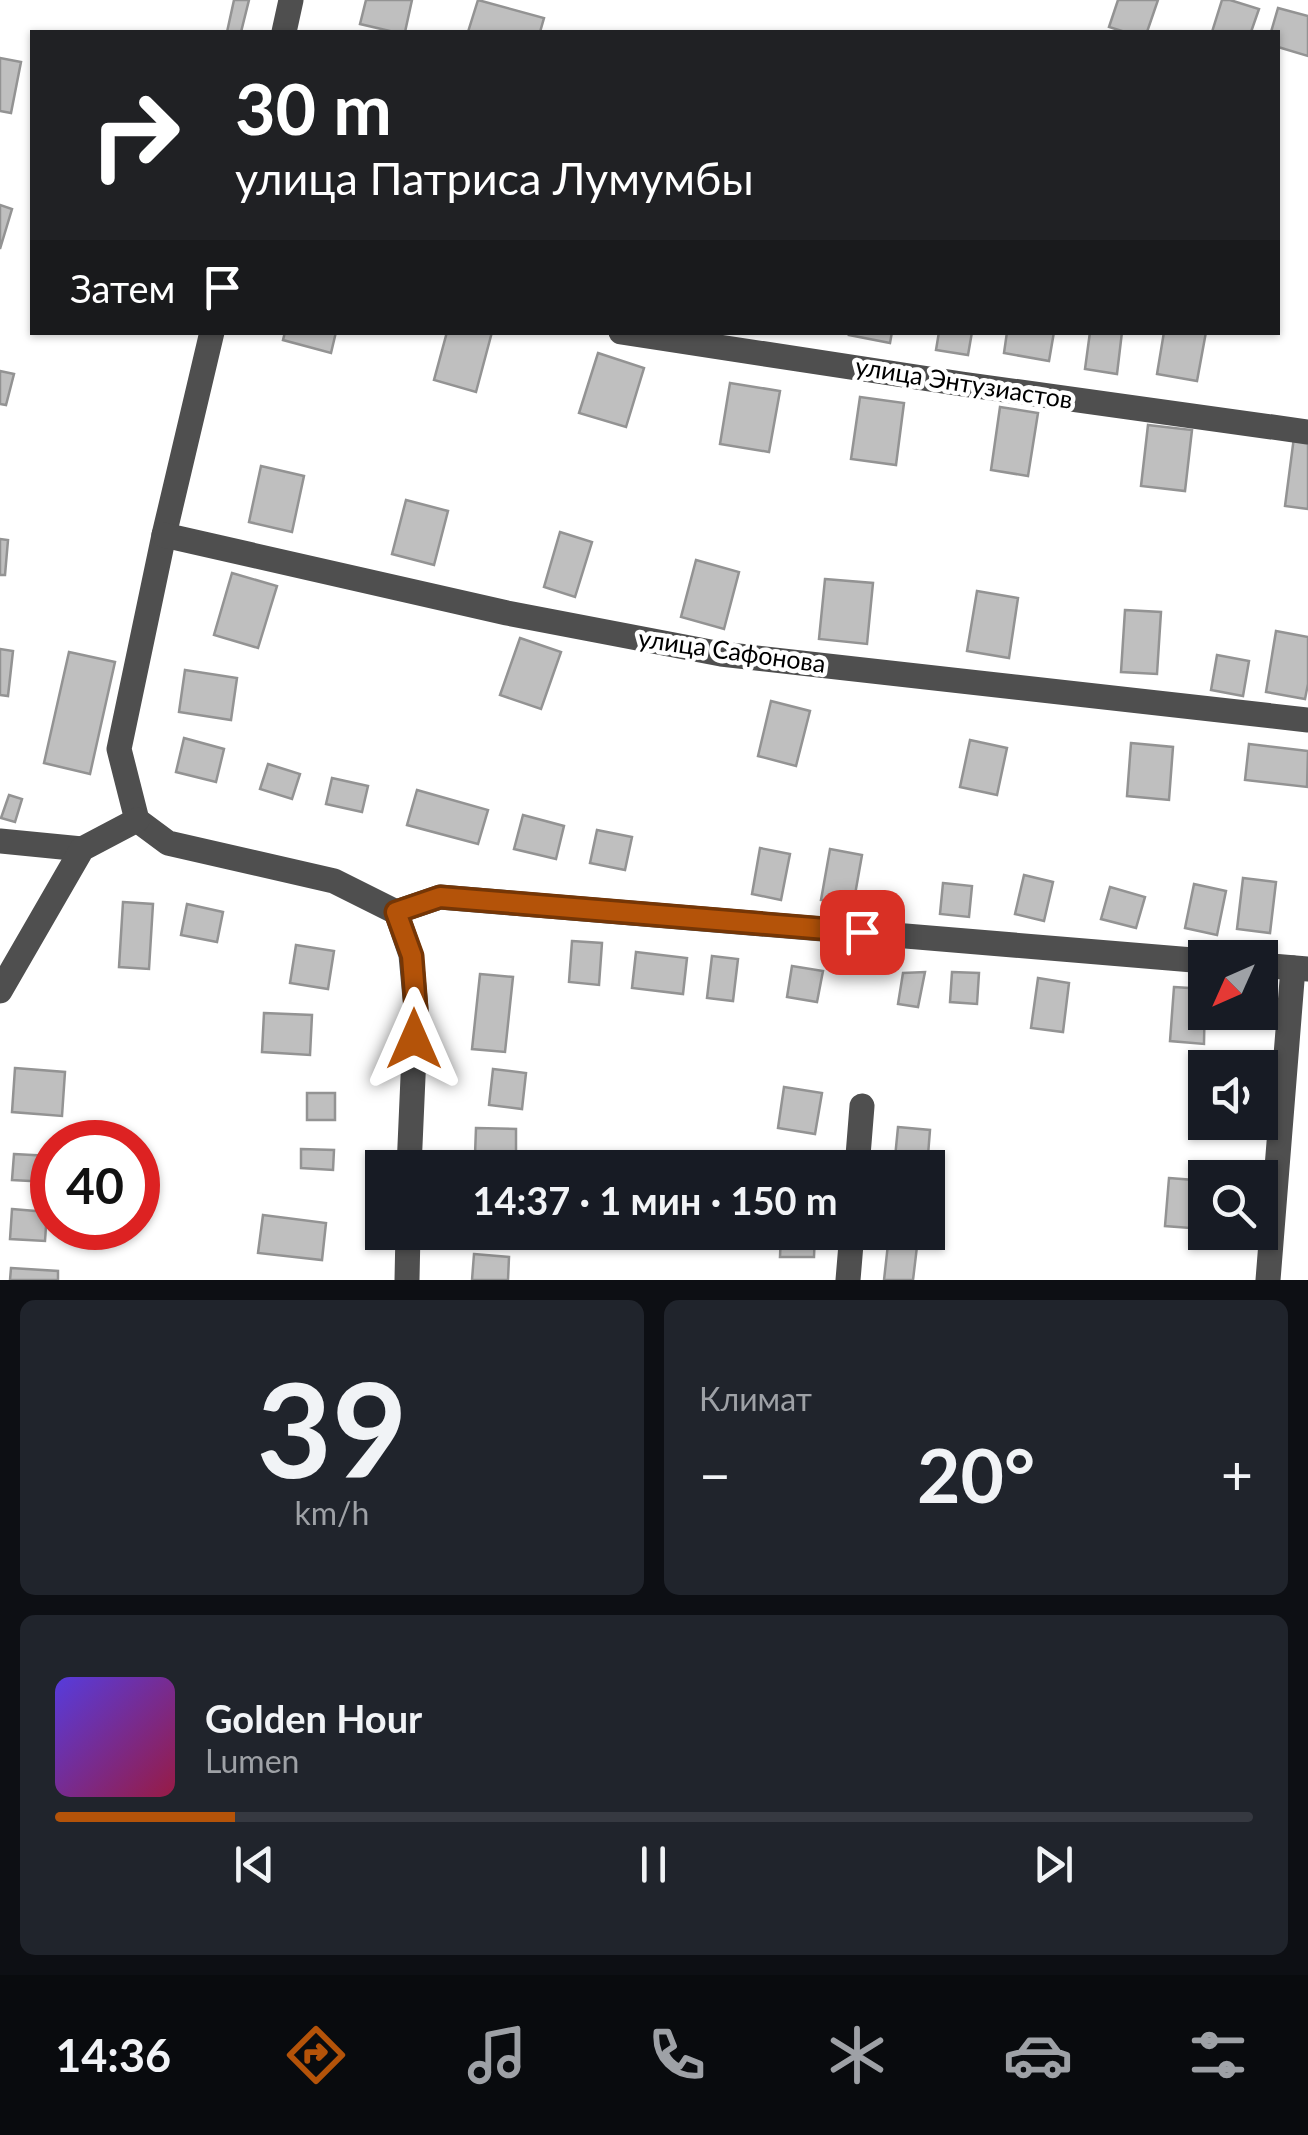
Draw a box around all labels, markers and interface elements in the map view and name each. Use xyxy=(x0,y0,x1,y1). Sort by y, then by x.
text: 30 m xyxy=(235,66,392,150)
icon: right xyxy=(70,70,200,200)
text: улица Патриса Лумумбы xyxy=(235,151,754,205)
icon: arrive xyxy=(195,260,250,315)
text: Затем xyxy=(70,265,175,311)
street label: улица Энтузиастов xyxy=(853,350,1075,414)
street label: улица Сафонова xyxy=(637,622,828,678)
pin xyxy=(820,890,905,975)
icon: arrive xyxy=(835,905,890,960)
north arrow xyxy=(1188,940,1278,1030)
map controls xyxy=(1188,940,1278,1250)
position arrow xyxy=(362,987,466,1091)
button: sound xyxy=(1188,1050,1278,1140)
speed limit sign: 40 xyxy=(30,1120,160,1250)
button: search xyxy=(1188,1160,1278,1250)
text: 14:37 · 1 мин · 150 m xyxy=(472,1177,838,1223)
text: 39 xyxy=(257,1350,407,1506)
text: Климат xyxy=(699,1379,812,1418)
text: 20° xyxy=(917,1429,1035,1519)
text: − xyxy=(699,1441,731,1507)
text: + xyxy=(1221,1441,1253,1507)
text: km/h xyxy=(295,1493,369,1532)
text: Golden Hour xyxy=(205,1695,422,1741)
text: Lumen xyxy=(205,1741,299,1780)
icon: previous xyxy=(227,1837,282,1892)
icon: pause xyxy=(626,1837,681,1892)
icon: next xyxy=(1026,1837,1081,1892)
icon: directions xyxy=(281,2020,351,2090)
icon: music xyxy=(462,2020,532,2090)
icon: phone xyxy=(642,2020,712,2090)
icon: climate xyxy=(822,2020,892,2090)
icon: car xyxy=(1003,2020,1073,2090)
icon: filters xyxy=(1183,2020,1253,2090)
text: 14:36 xyxy=(55,2028,171,2082)

